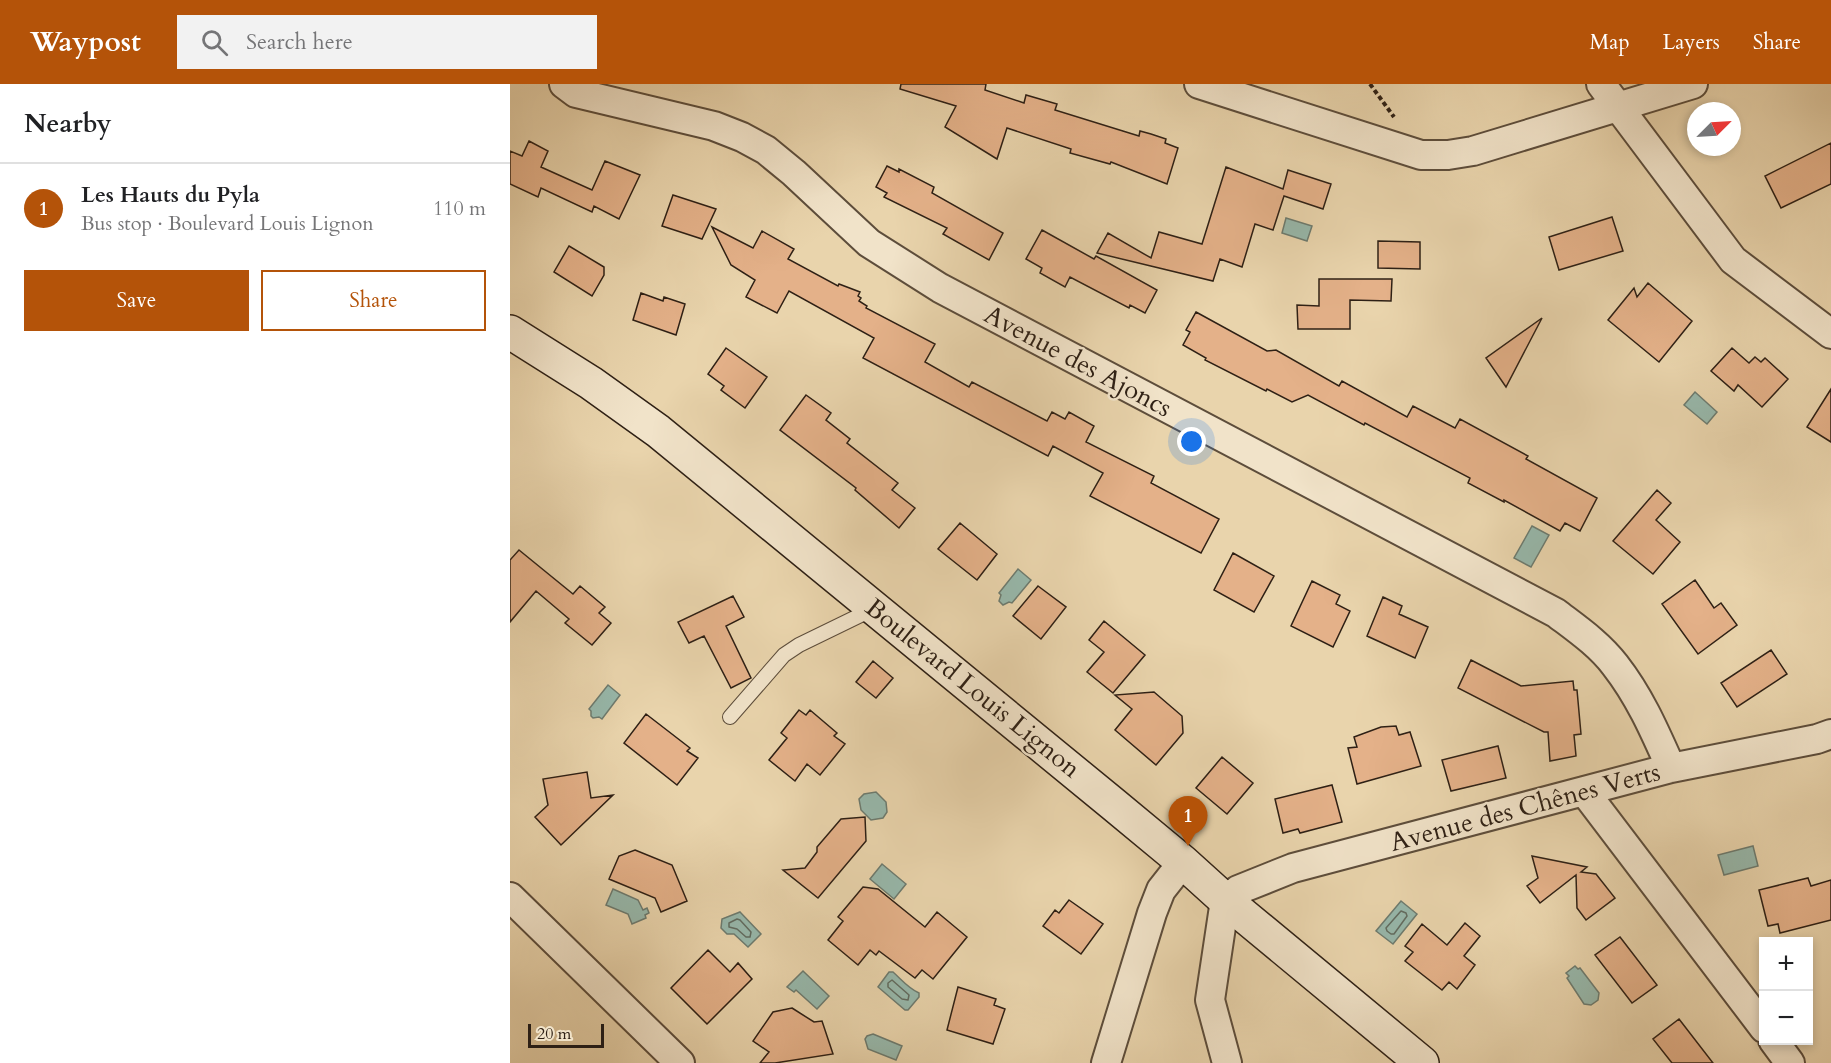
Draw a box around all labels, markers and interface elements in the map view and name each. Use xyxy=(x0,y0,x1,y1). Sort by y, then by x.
search box xyxy=(177,15,597,69)
text: Waypost xyxy=(30,23,141,61)
icon: search xyxy=(198,26,231,59)
text: Search here xyxy=(246,27,353,57)
text: Map xyxy=(1590,28,1630,57)
text: Layers xyxy=(1663,28,1720,57)
text: Share xyxy=(1753,28,1801,57)
north arrow xyxy=(1687,102,1741,156)
text: Nearby xyxy=(24,106,112,141)
text: Les Hauts du Pyla xyxy=(81,180,260,210)
text: 1 xyxy=(38,195,49,222)
text: 110 m xyxy=(433,195,486,222)
text: Bus stop · Boulevard Louis Lignon xyxy=(81,210,374,237)
button: Save xyxy=(24,270,249,331)
button: Share xyxy=(261,270,486,331)
street label: Avenue des Ajoncs xyxy=(978,297,1178,425)
your location xyxy=(1177,427,1206,456)
street label: Boulevard Louis Lignon xyxy=(858,590,1088,786)
street label: Avenue des Chênes Verts xyxy=(1386,754,1664,860)
pin: 1 xyxy=(1168,796,1208,846)
map controls xyxy=(1759,937,1813,1045)
button: + xyxy=(1759,937,1813,991)
button: − xyxy=(1759,991,1813,1045)
scale bar xyxy=(528,1021,604,1048)
text: 20 m xyxy=(537,1023,571,1045)

